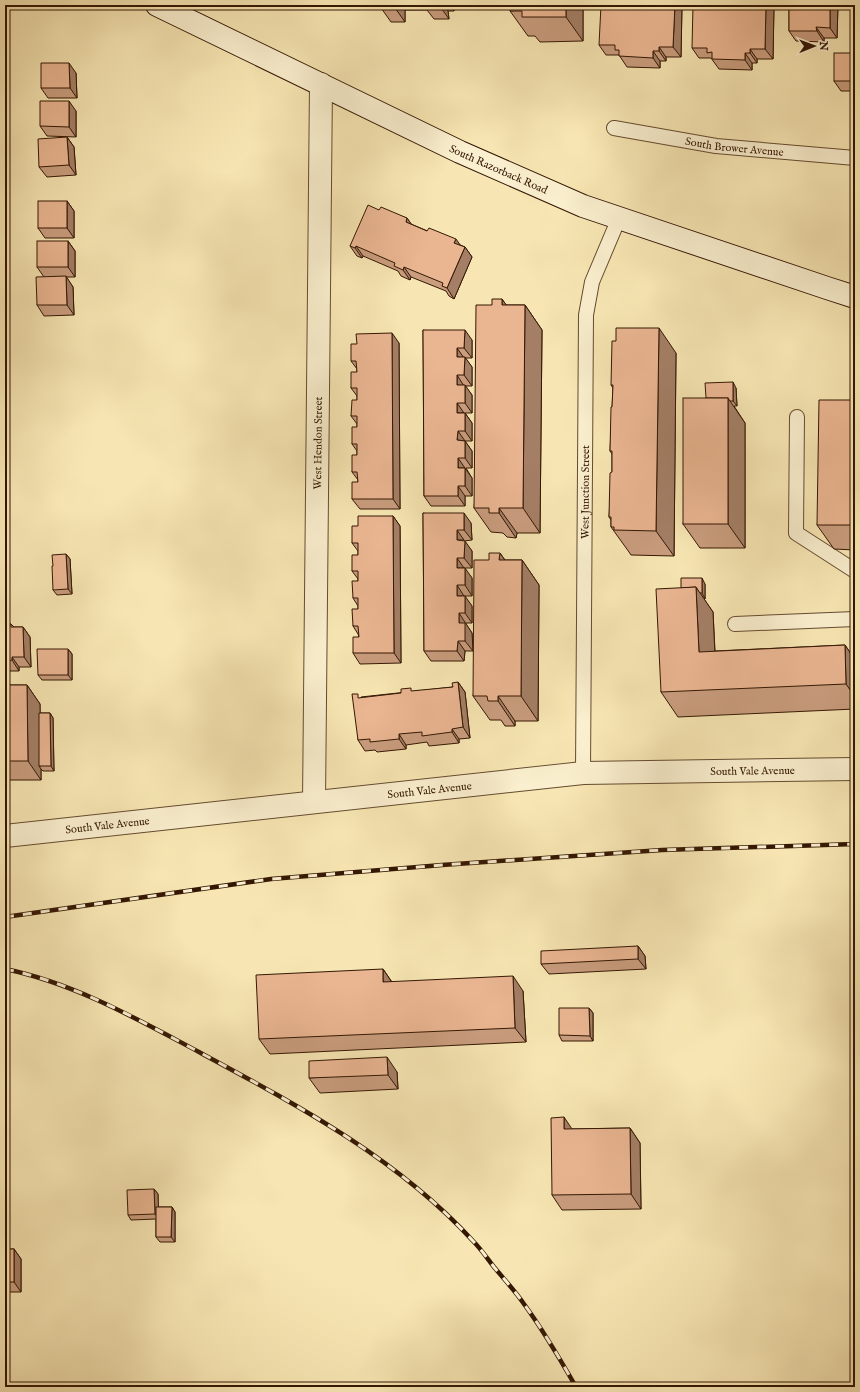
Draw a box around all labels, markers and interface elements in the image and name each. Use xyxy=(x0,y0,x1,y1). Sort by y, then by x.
north arrow xyxy=(794,26,834,66)
text: N xyxy=(816,40,830,51)
street label: South Brower Avenue xyxy=(684,135,784,160)
street label: South Razorback Road xyxy=(447,142,550,198)
street label: West Hendon Street xyxy=(311,396,326,489)
street label: West Junction Street xyxy=(579,445,593,539)
street label: South Vale Avenue xyxy=(710,764,795,779)
street label: South Vale Avenue xyxy=(387,779,472,802)
street label: South Vale Avenue xyxy=(65,814,150,837)

